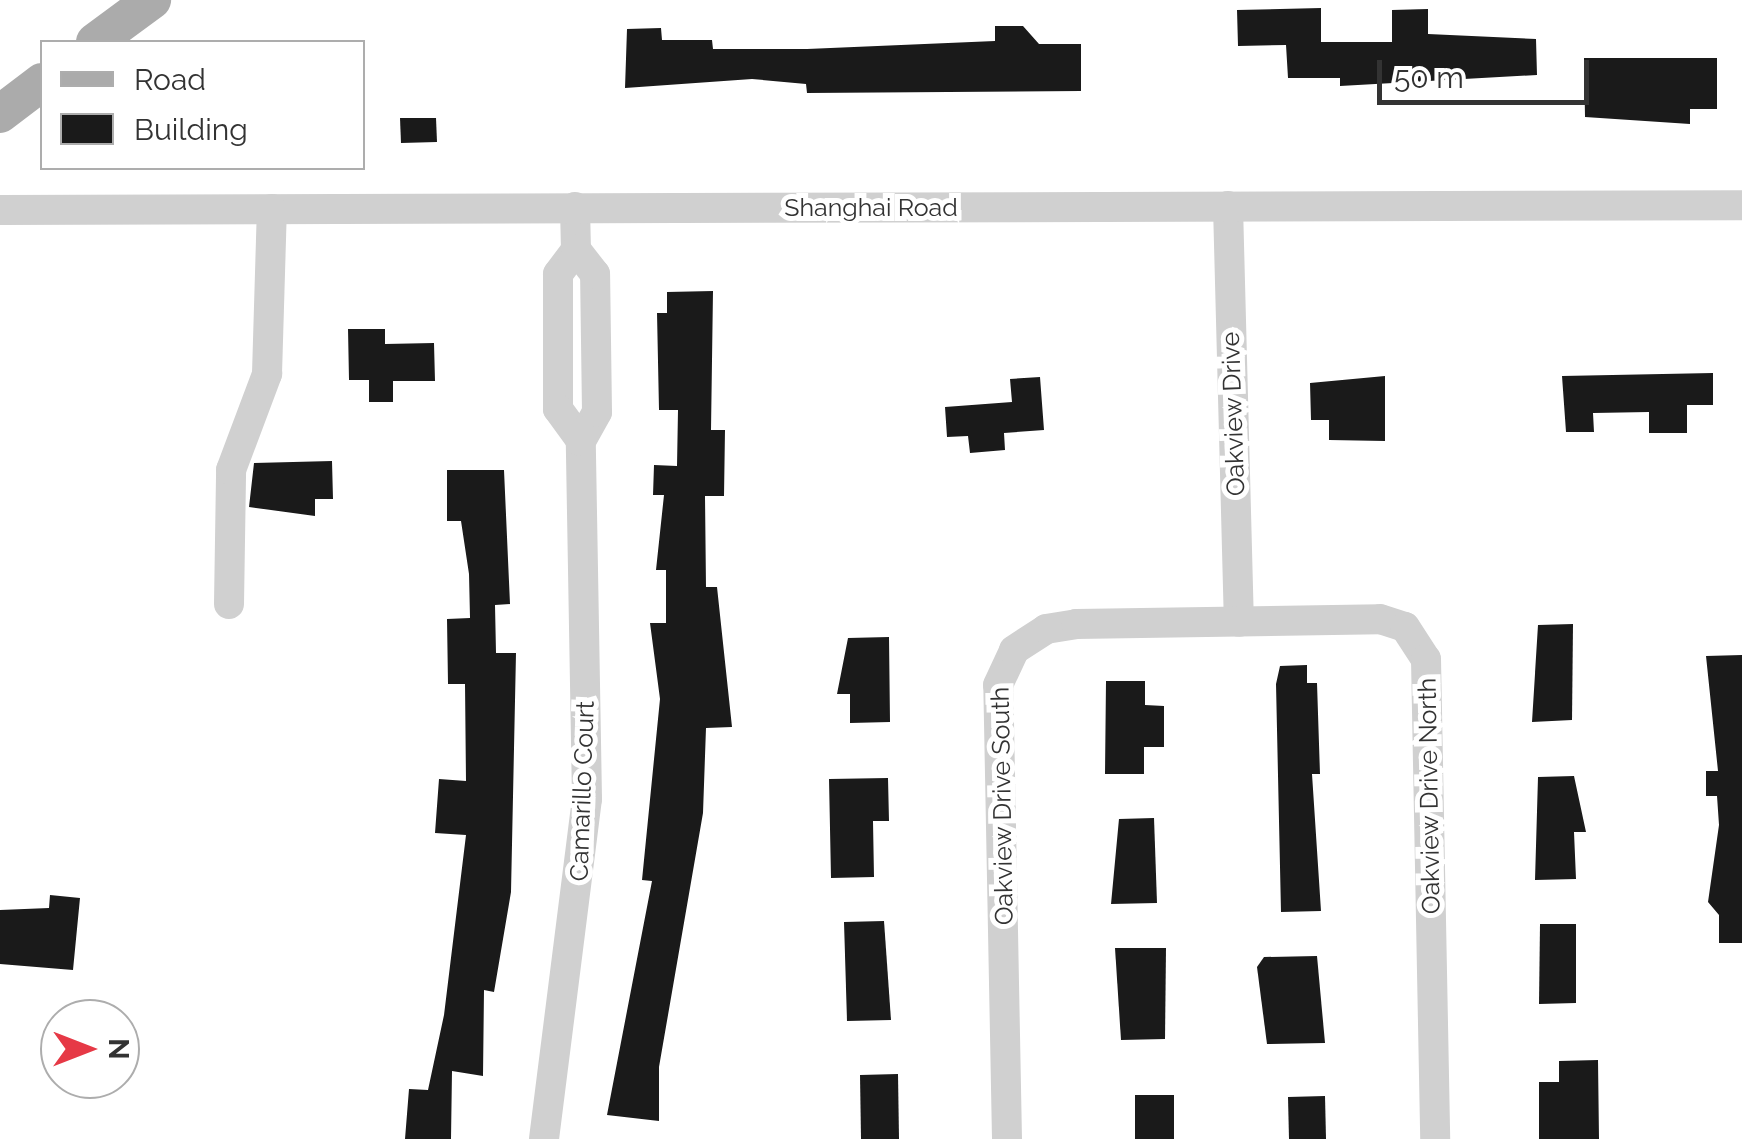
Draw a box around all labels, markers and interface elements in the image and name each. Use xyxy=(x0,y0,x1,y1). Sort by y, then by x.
legend xyxy=(40,40,365,170)
scale bar xyxy=(1382,40,1594,102)
text: 50 m xyxy=(1394,60,1464,95)
text: Road xyxy=(134,62,206,97)
text: Building xyxy=(134,112,248,147)
street label: Shanghai Road xyxy=(784,192,958,222)
street label: Oakview Drive xyxy=(1215,331,1251,497)
street label: Oakview Drive North xyxy=(1412,677,1446,915)
street label: Oakview Drive South xyxy=(985,686,1019,926)
street label: Camarillo Court xyxy=(564,700,600,882)
north arrow xyxy=(40,999,140,1099)
text: N xyxy=(102,1038,135,1060)

